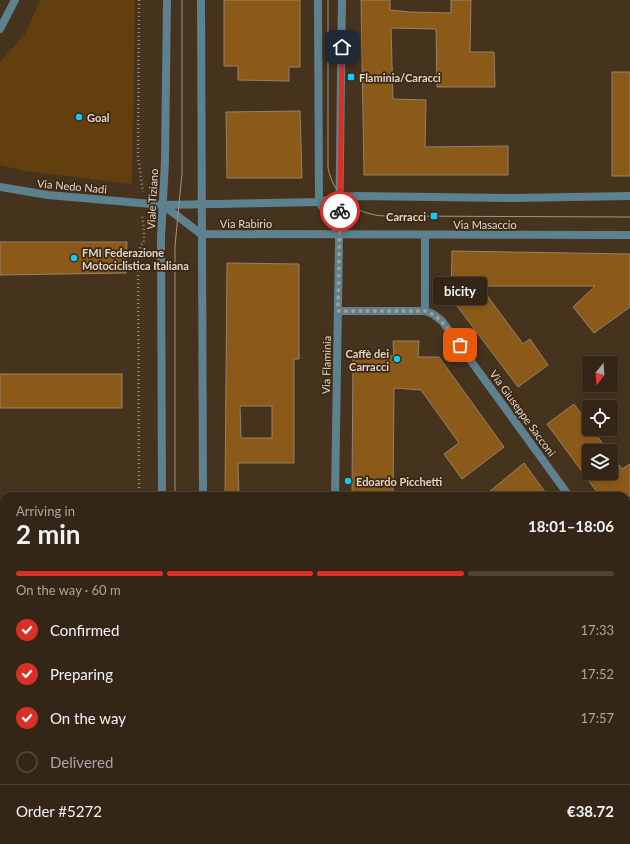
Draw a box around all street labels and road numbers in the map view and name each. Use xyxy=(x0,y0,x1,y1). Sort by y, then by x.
street label: Viale Tiziano xyxy=(144,168,160,230)
street label: Via Nedo Nadi xyxy=(37,176,108,196)
street label: Via Rabirio xyxy=(220,217,272,230)
street label: Via Masaccio xyxy=(453,218,517,231)
street label: Via Flaminia xyxy=(319,336,333,394)
street label: Via Giuseppe Sacconi xyxy=(487,367,559,459)

